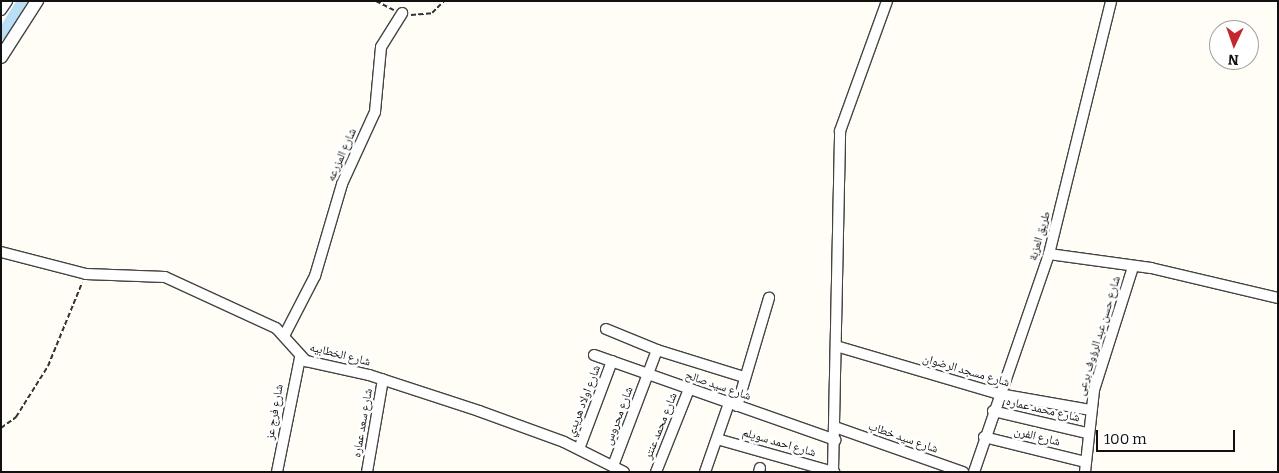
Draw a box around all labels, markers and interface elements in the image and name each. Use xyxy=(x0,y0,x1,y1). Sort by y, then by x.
north arrow xyxy=(1209,20,1259,70)
text: N xyxy=(1227,51,1239,68)
street label: شارع المزرعه xyxy=(324,126,360,184)
street label: طريق العزبة xyxy=(1026,210,1054,262)
street label: شارع حسن عبد الرؤوف برعى xyxy=(1074,274,1124,398)
street label: شارع الخطابيه xyxy=(308,340,372,370)
street label: شارع مسجد الرضوان xyxy=(921,352,1011,390)
street label: شارع اولاد هريدي xyxy=(564,363,604,439)
street label: شارع سيد صالح xyxy=(683,368,753,404)
street label: شارع فرج عز xyxy=(263,383,287,441)
street label: شارع محروس xyxy=(601,385,637,447)
street label: شارع سعد عماره xyxy=(350,387,376,459)
street label: شارع محمد عنتر xyxy=(641,391,681,461)
street label: شارع محمد عماره xyxy=(1005,395,1081,425)
street label: شارع سيد خطاب xyxy=(866,419,940,457)
scale bar xyxy=(1099,420,1238,452)
street label: شارع الفرن xyxy=(1012,424,1062,450)
street label: شارع احمد سويلم xyxy=(741,426,817,460)
text: 100 m xyxy=(1104,430,1147,448)

